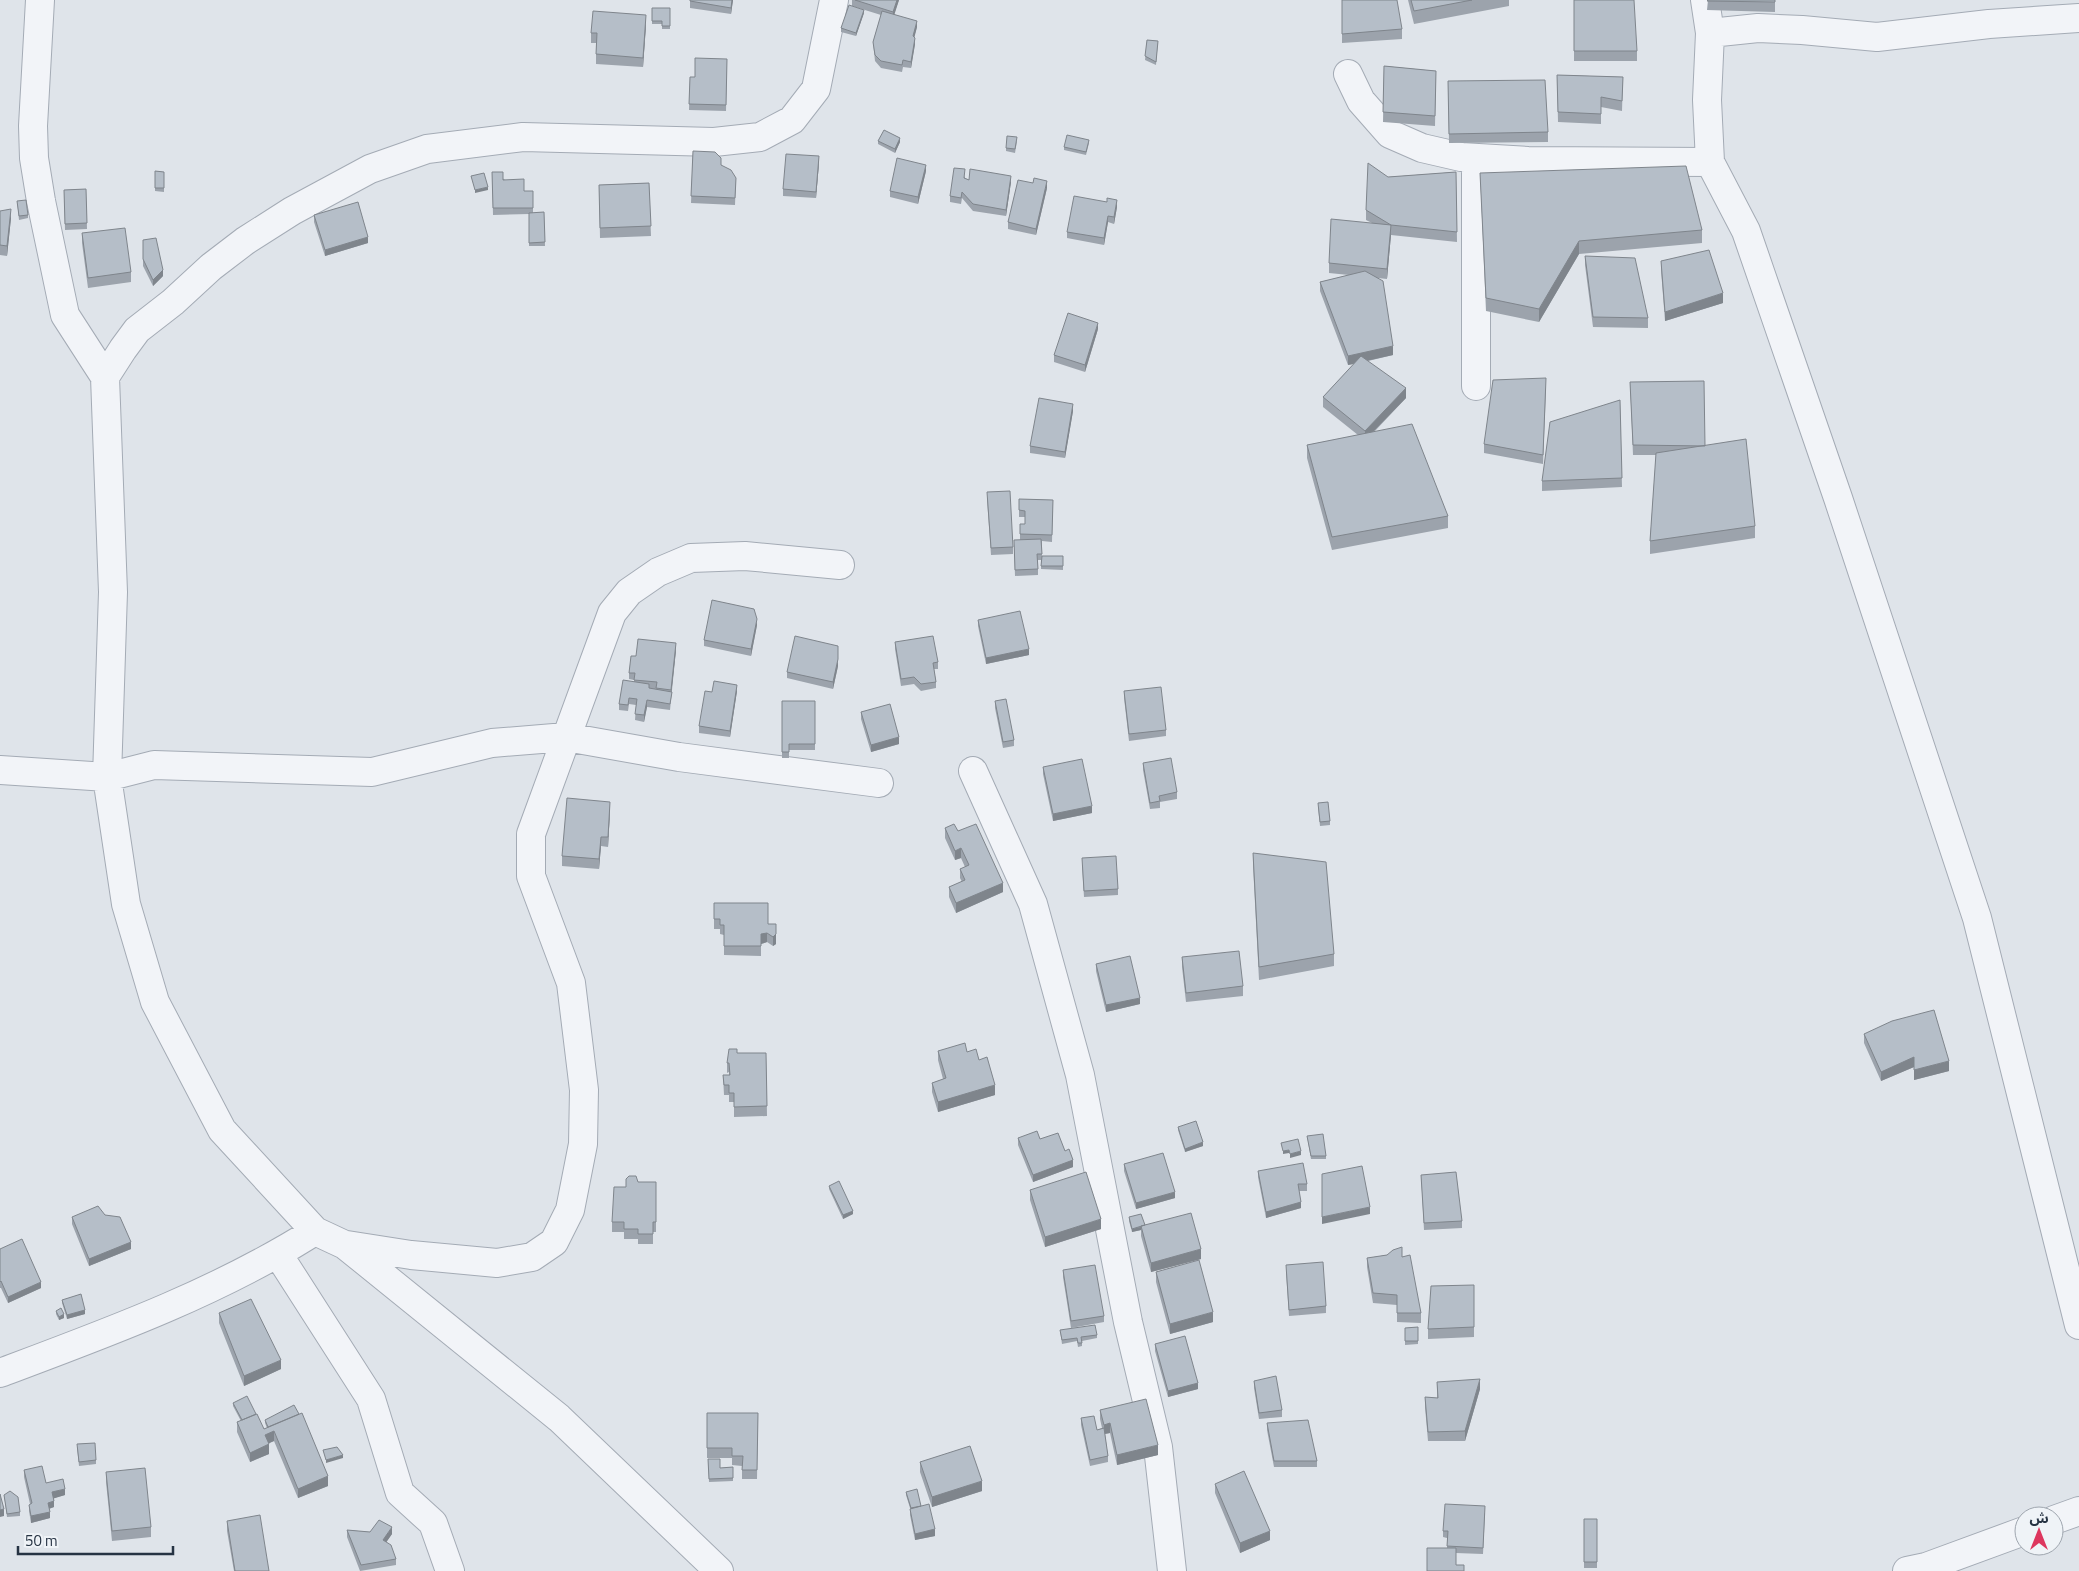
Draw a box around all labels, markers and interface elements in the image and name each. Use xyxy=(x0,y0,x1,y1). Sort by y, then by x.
north arrow xyxy=(2014,1506,2064,1556)
text: ش xyxy=(2029,1507,2049,1528)
scale bar xyxy=(18,1524,172,1556)
text: 50 m xyxy=(25,1529,58,1552)

